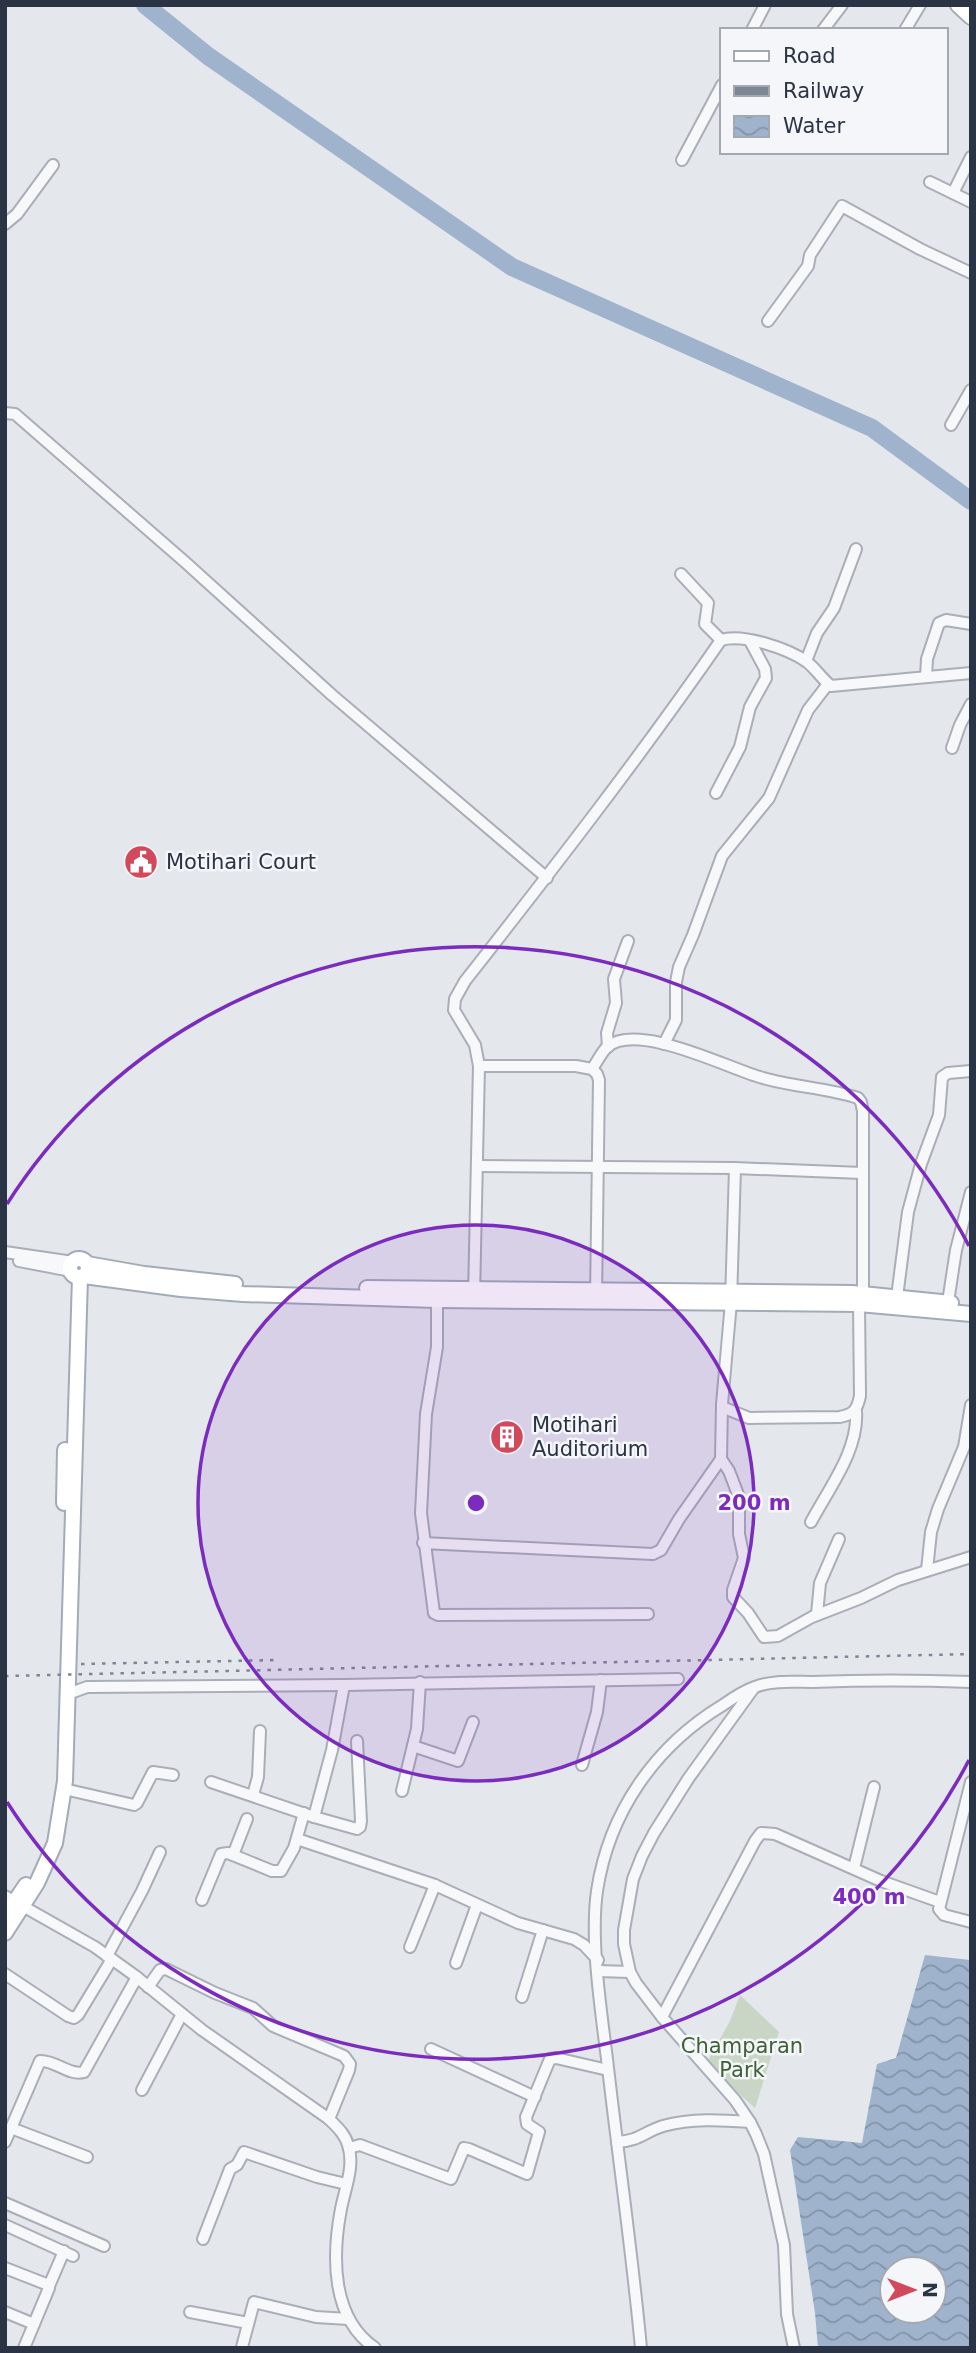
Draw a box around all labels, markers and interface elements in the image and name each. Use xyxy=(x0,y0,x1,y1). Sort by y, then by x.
legend xyxy=(720,28,948,154)
text: Road xyxy=(783,44,836,68)
text: Railway xyxy=(783,79,864,103)
text: Water xyxy=(783,114,845,138)
public building icon: Motihari Court xyxy=(122,843,160,881)
place label: Motihari Court xyxy=(166,850,316,874)
place label: Motihari Auditorium xyxy=(532,1413,648,1461)
building icon: Motihari Auditorium xyxy=(488,1418,526,1456)
centre of rings xyxy=(464,1491,488,1515)
text: 200 m xyxy=(717,1491,791,1515)
text: 400 m xyxy=(832,1885,906,1909)
park label: Champaran Park xyxy=(681,2034,803,2082)
north arrow xyxy=(878,2255,948,2325)
text: N xyxy=(919,2282,941,2298)

